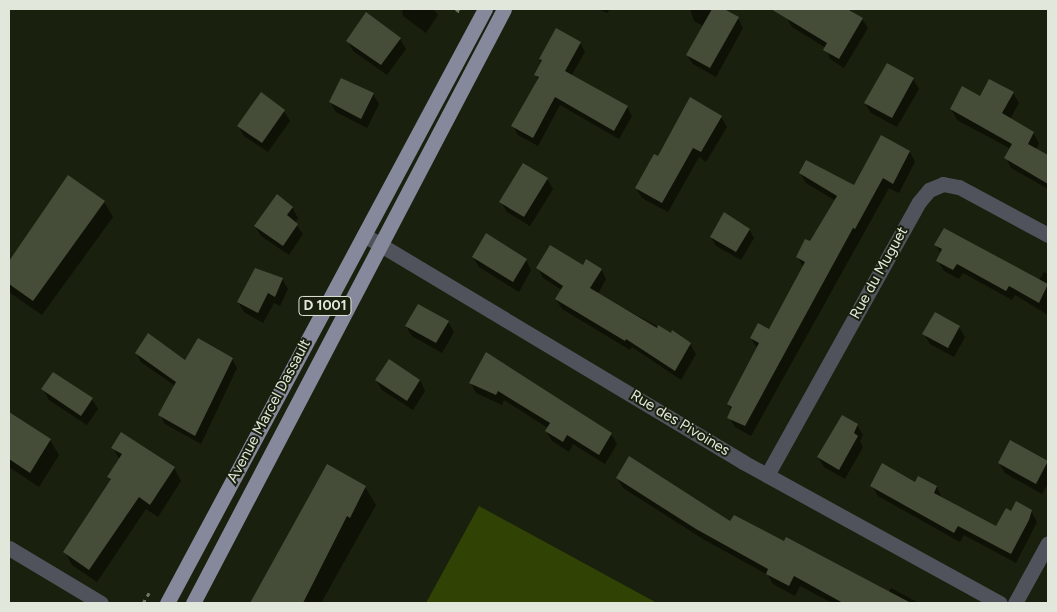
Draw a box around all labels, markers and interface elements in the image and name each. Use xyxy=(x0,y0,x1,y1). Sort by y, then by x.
street label: Rue du Muguet xyxy=(846,224,912,322)
road number: D 1001 xyxy=(298,294,352,318)
street label: Avenue Marcel Dassault xyxy=(223,336,315,486)
street label: Rue des Pivoines xyxy=(627,386,733,460)

